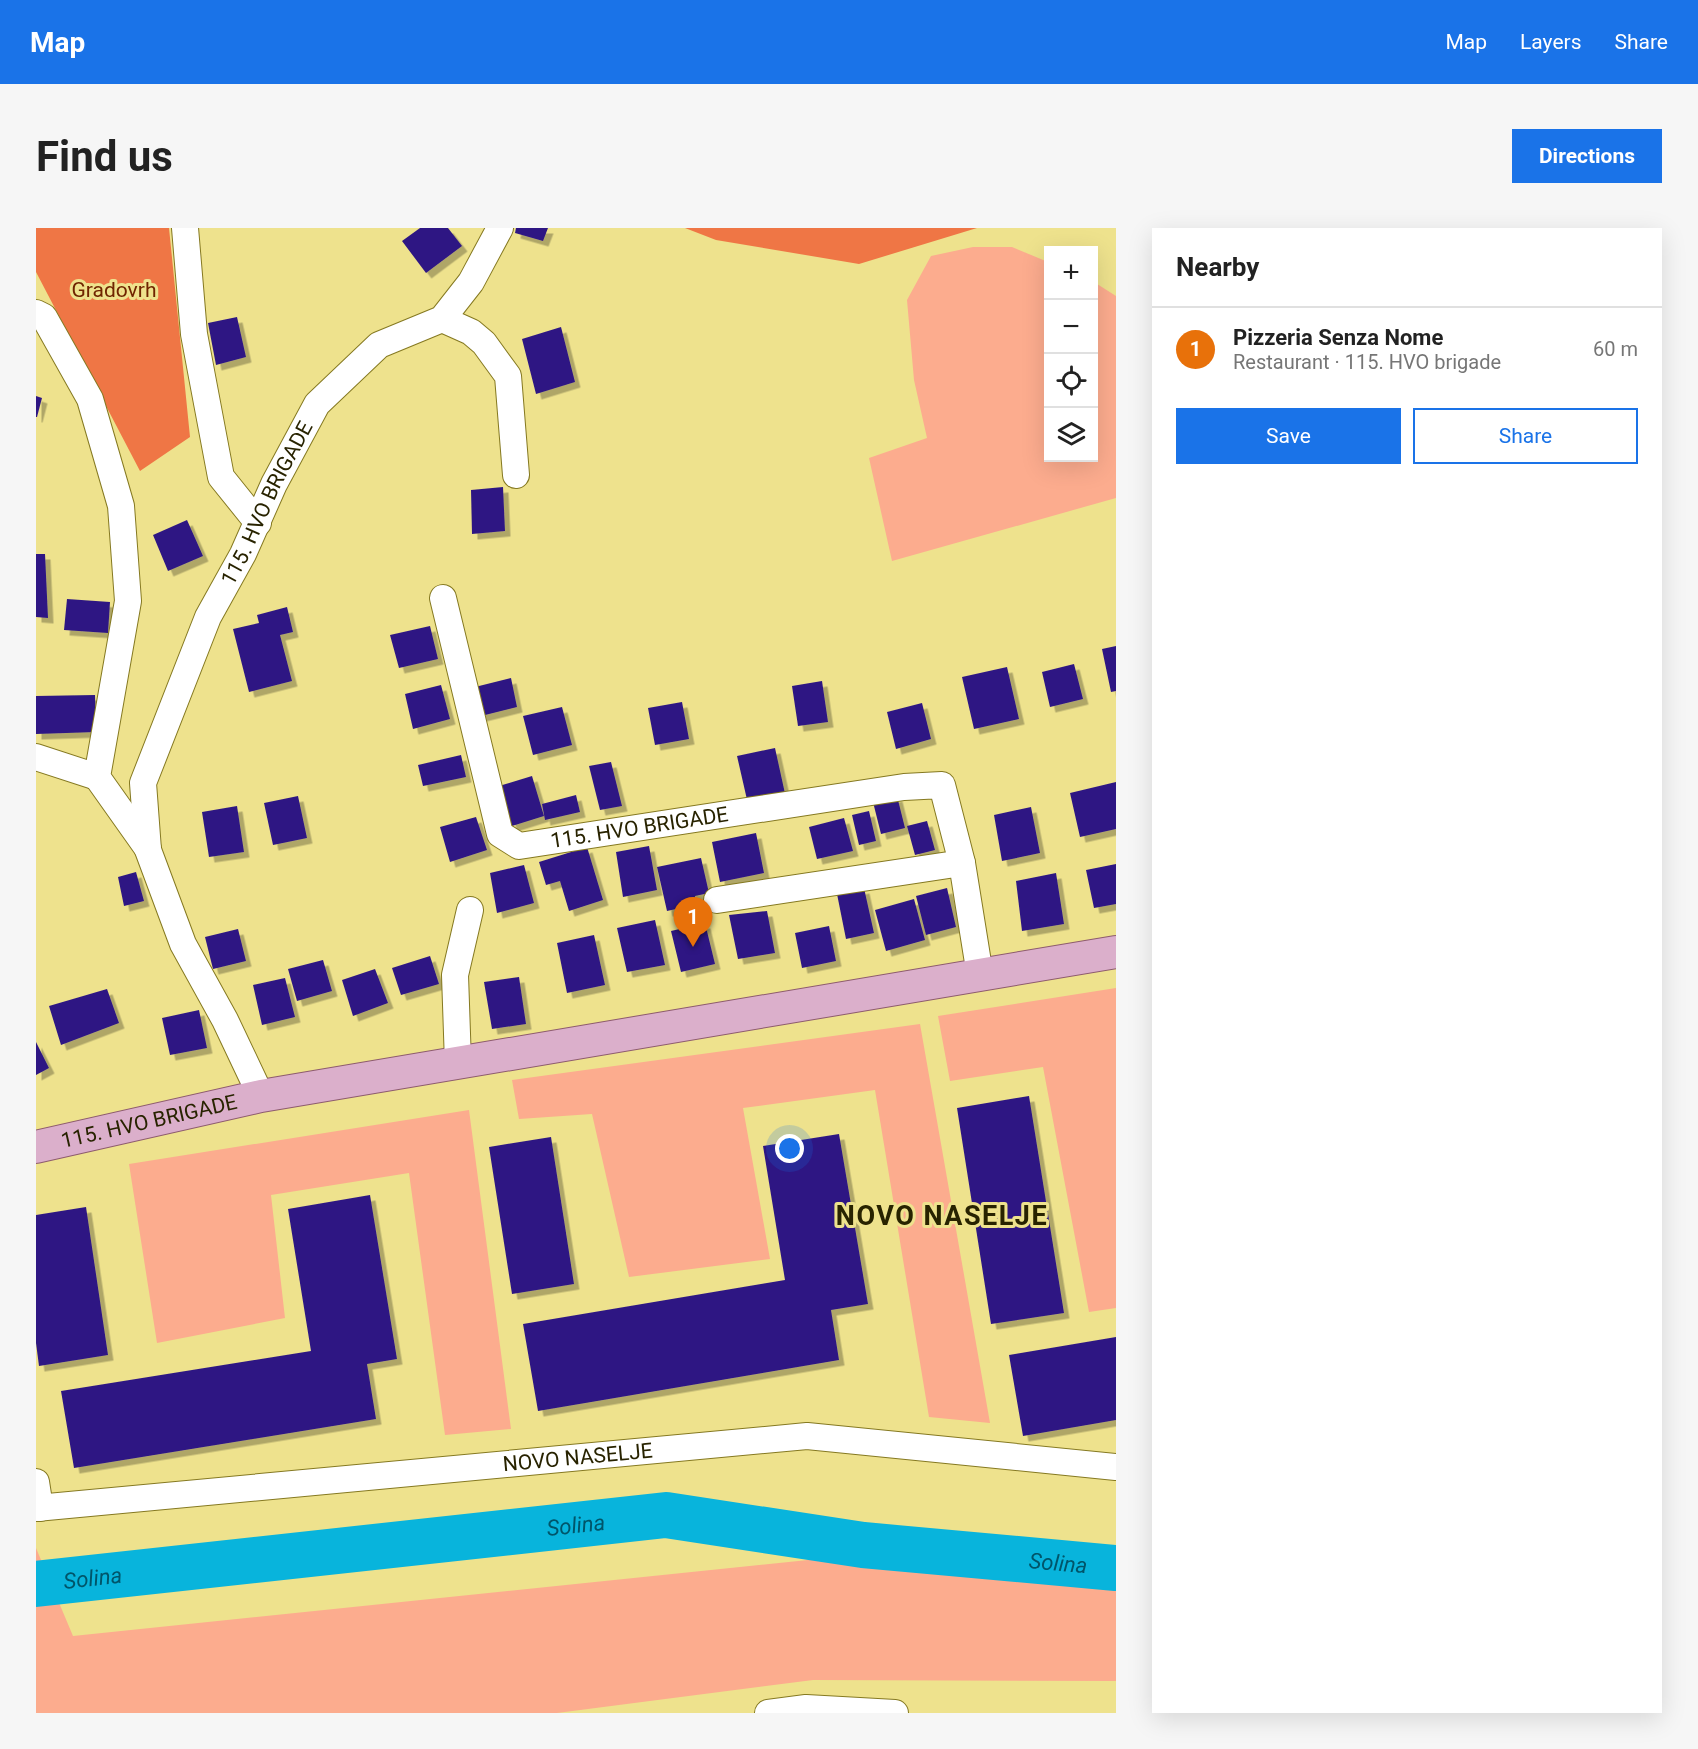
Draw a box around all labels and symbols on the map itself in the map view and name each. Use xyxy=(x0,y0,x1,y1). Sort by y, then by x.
park label: Gradovrh xyxy=(72,278,156,302)
street label: 115. HVO BRIGADE xyxy=(216,417,317,589)
street label: 115. HVO BRIGADE xyxy=(549,802,730,853)
pin: 1 xyxy=(674,898,712,947)
street label: 115. HVO BRIGADE xyxy=(59,1090,239,1153)
your location xyxy=(775,1134,804,1163)
district label: NOVO NASELJE xyxy=(836,1200,1048,1232)
street label: NOVO NASELJE xyxy=(502,1438,654,1476)
water label: Solina xyxy=(545,1509,606,1541)
water label: Solina xyxy=(1028,1548,1089,1578)
water label: Solina xyxy=(62,1562,123,1593)

